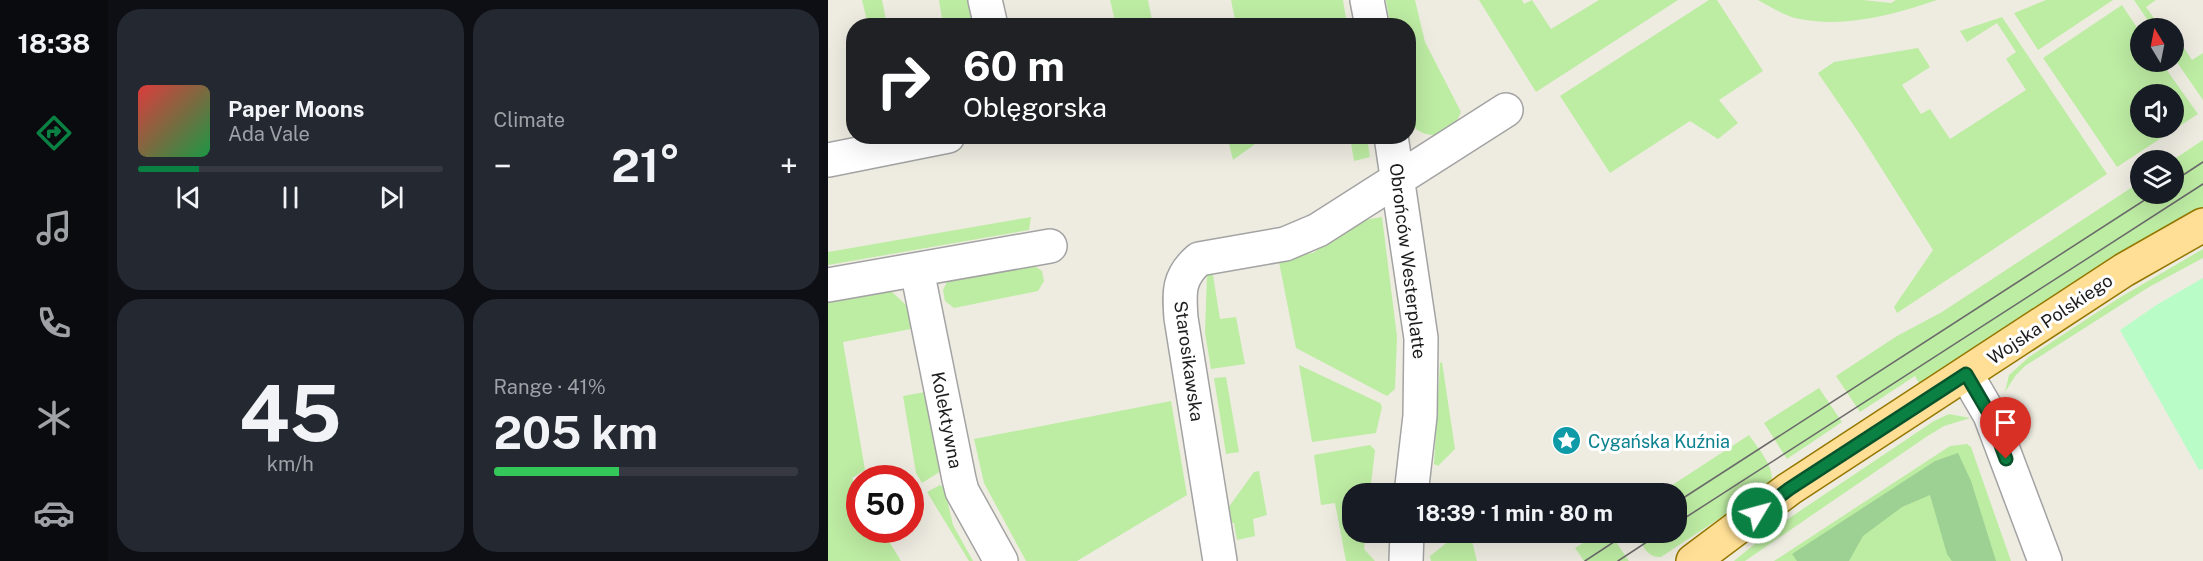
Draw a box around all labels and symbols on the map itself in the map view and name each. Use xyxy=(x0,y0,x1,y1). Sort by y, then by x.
north arrow xyxy=(2130,18,2184,72)
street label: Obrońców Westerplatte xyxy=(1386,162,1430,360)
street label: Wojska Polskiego xyxy=(1984,269,2116,369)
street label: Starosikawska xyxy=(1170,299,1208,423)
street label: Kolektywna xyxy=(927,370,967,470)
pin xyxy=(1980,397,2031,459)
place icon: Cygańska Kuźnia xyxy=(1551,425,1583,457)
place label: Cygańska Kuźnia xyxy=(1588,431,1730,452)
speed limit sign: 50 xyxy=(846,465,924,543)
position arrow xyxy=(1725,481,1789,545)

